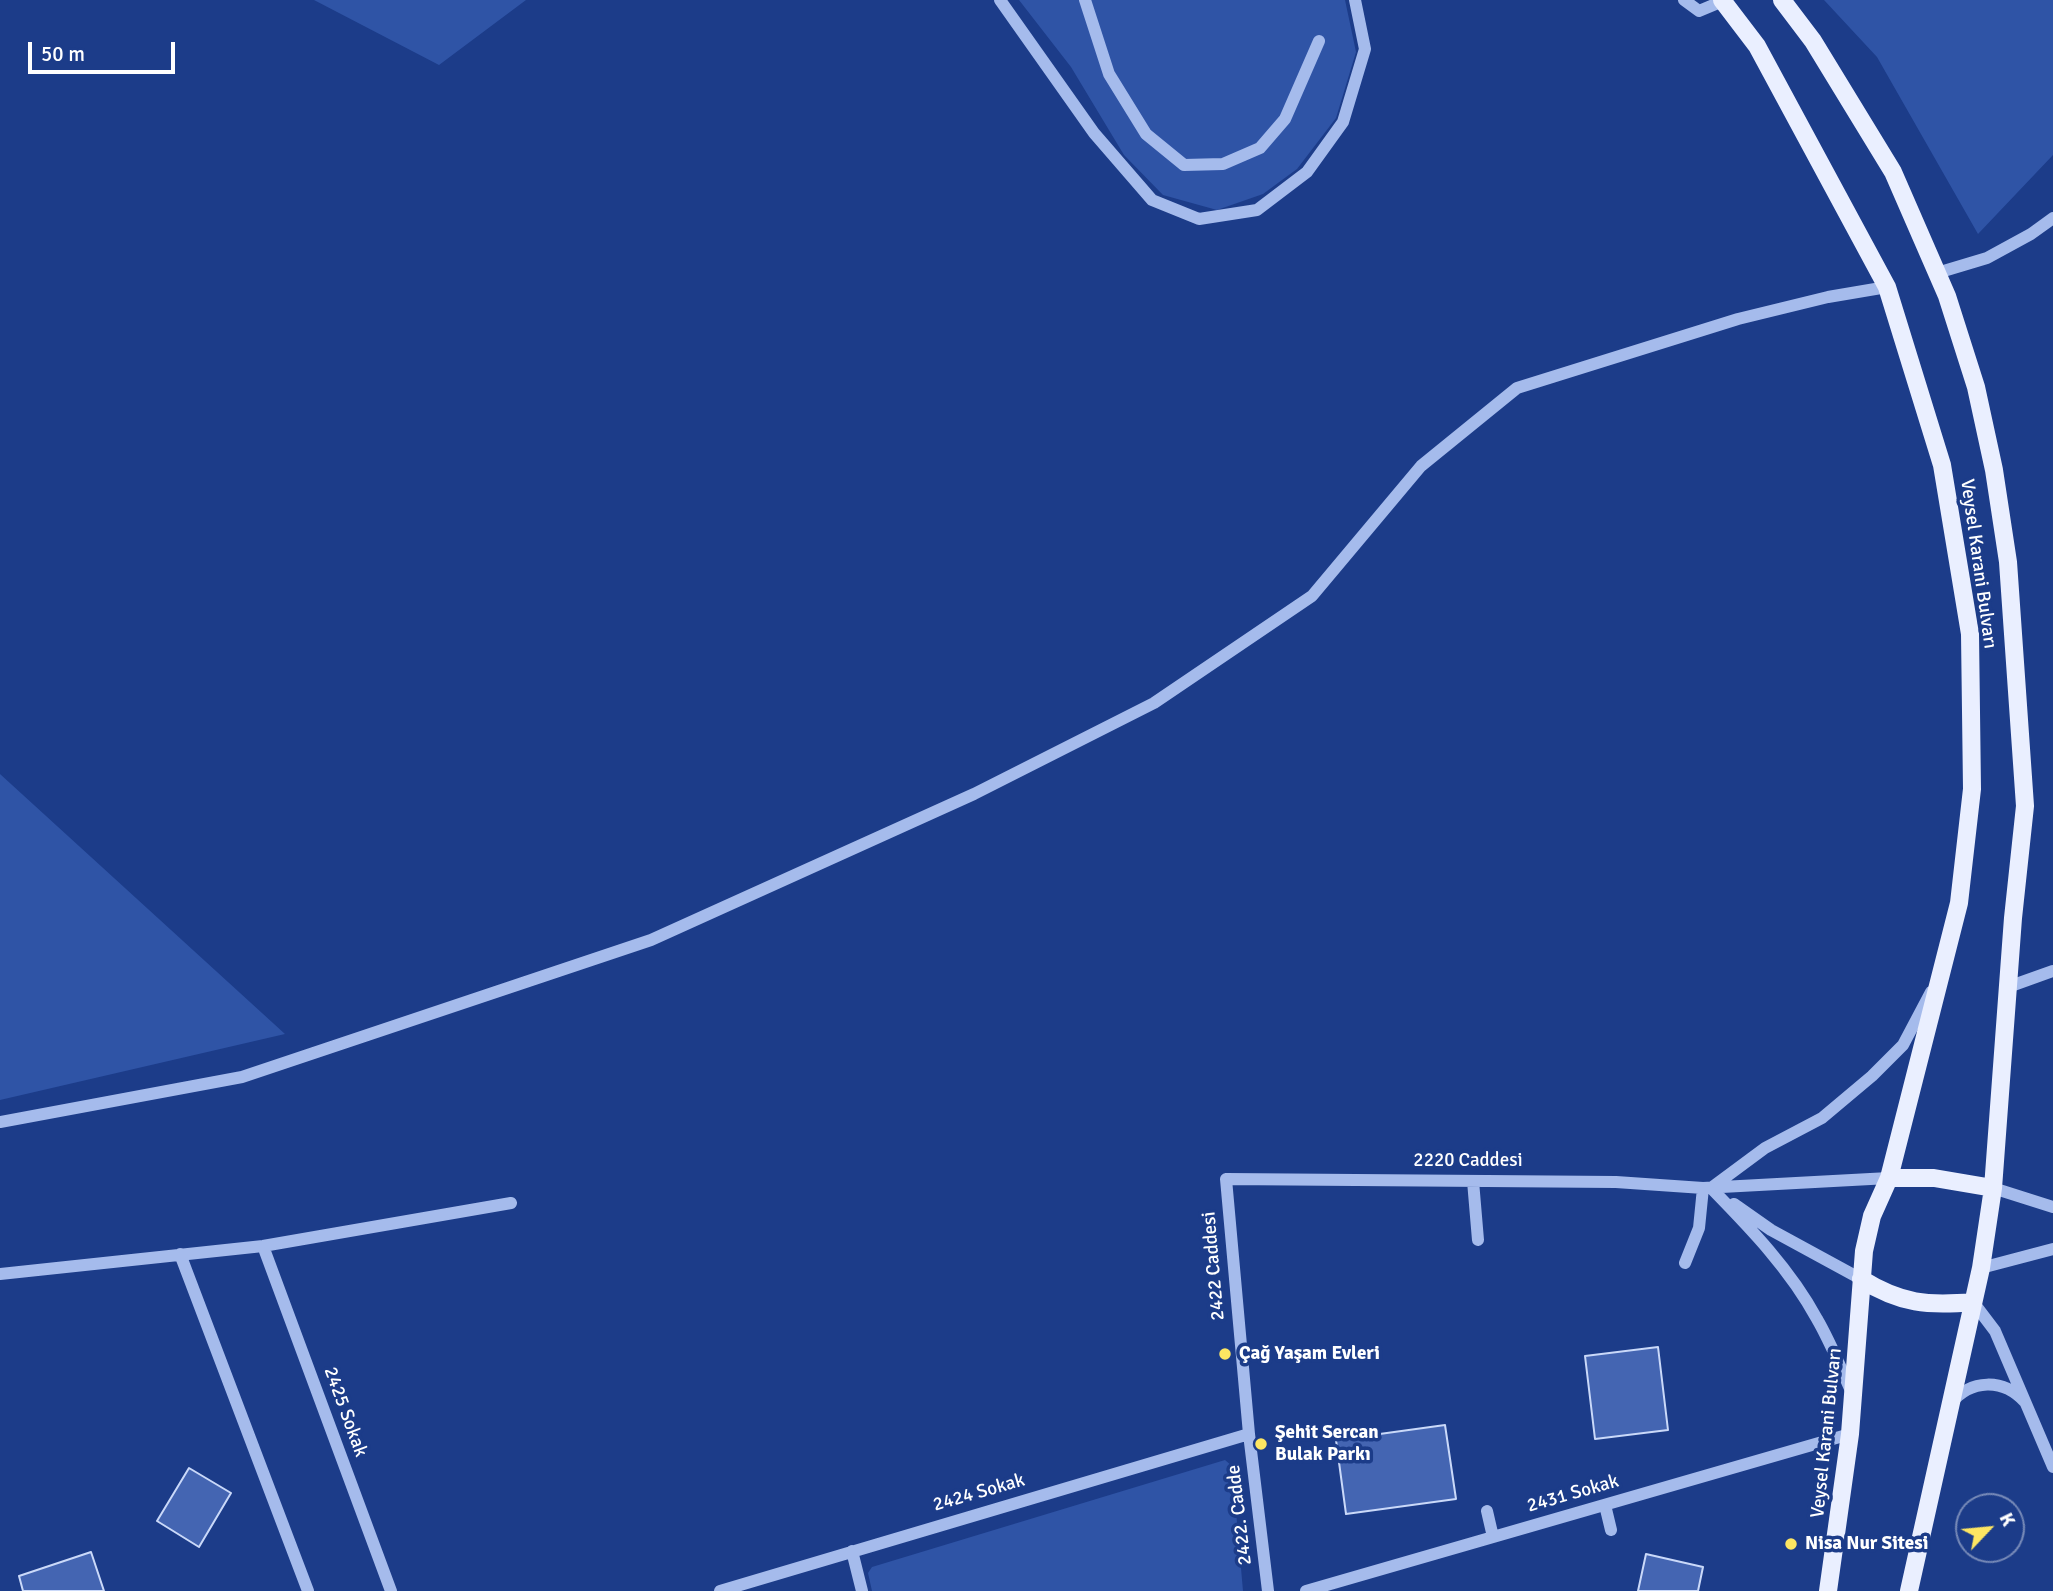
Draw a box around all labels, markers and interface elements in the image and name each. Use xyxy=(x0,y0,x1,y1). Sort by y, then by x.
scale bar xyxy=(32,28,178,72)
text: 50 m xyxy=(41,41,85,67)
street label: Veysel Karani Bulvarı xyxy=(1955,478,2001,650)
street label: 2220 Caddesi xyxy=(1413,1150,1523,1172)
street label: 2422 Caddesi xyxy=(1198,1211,1230,1321)
place label: Çağ Yaşam Evleri xyxy=(1239,1343,1380,1365)
marker: Çağ Yaşam Evleri xyxy=(1217,1346,1233,1362)
street label: Veysel Karani Bulvarı xyxy=(1807,1347,1847,1519)
street label: 2425 Sokak xyxy=(318,1364,372,1460)
place label: Şehit Sercan Bulak Parkı xyxy=(1275,1422,1379,1466)
marker: Şehit Sercan Bulak Parkı xyxy=(1253,1436,1269,1452)
street label: 2422. Cadde xyxy=(1223,1464,1257,1566)
street label: 2424 Sokak xyxy=(931,1469,1027,1517)
street label: 2431 Sokak xyxy=(1525,1470,1621,1518)
north arrow xyxy=(1955,1493,2025,1563)
text: K xyxy=(1994,1509,2020,1530)
place label: Nisa Nur Sitesi xyxy=(1805,1533,1928,1555)
marker: Nisa Nur Sitesi xyxy=(1783,1536,1799,1552)

